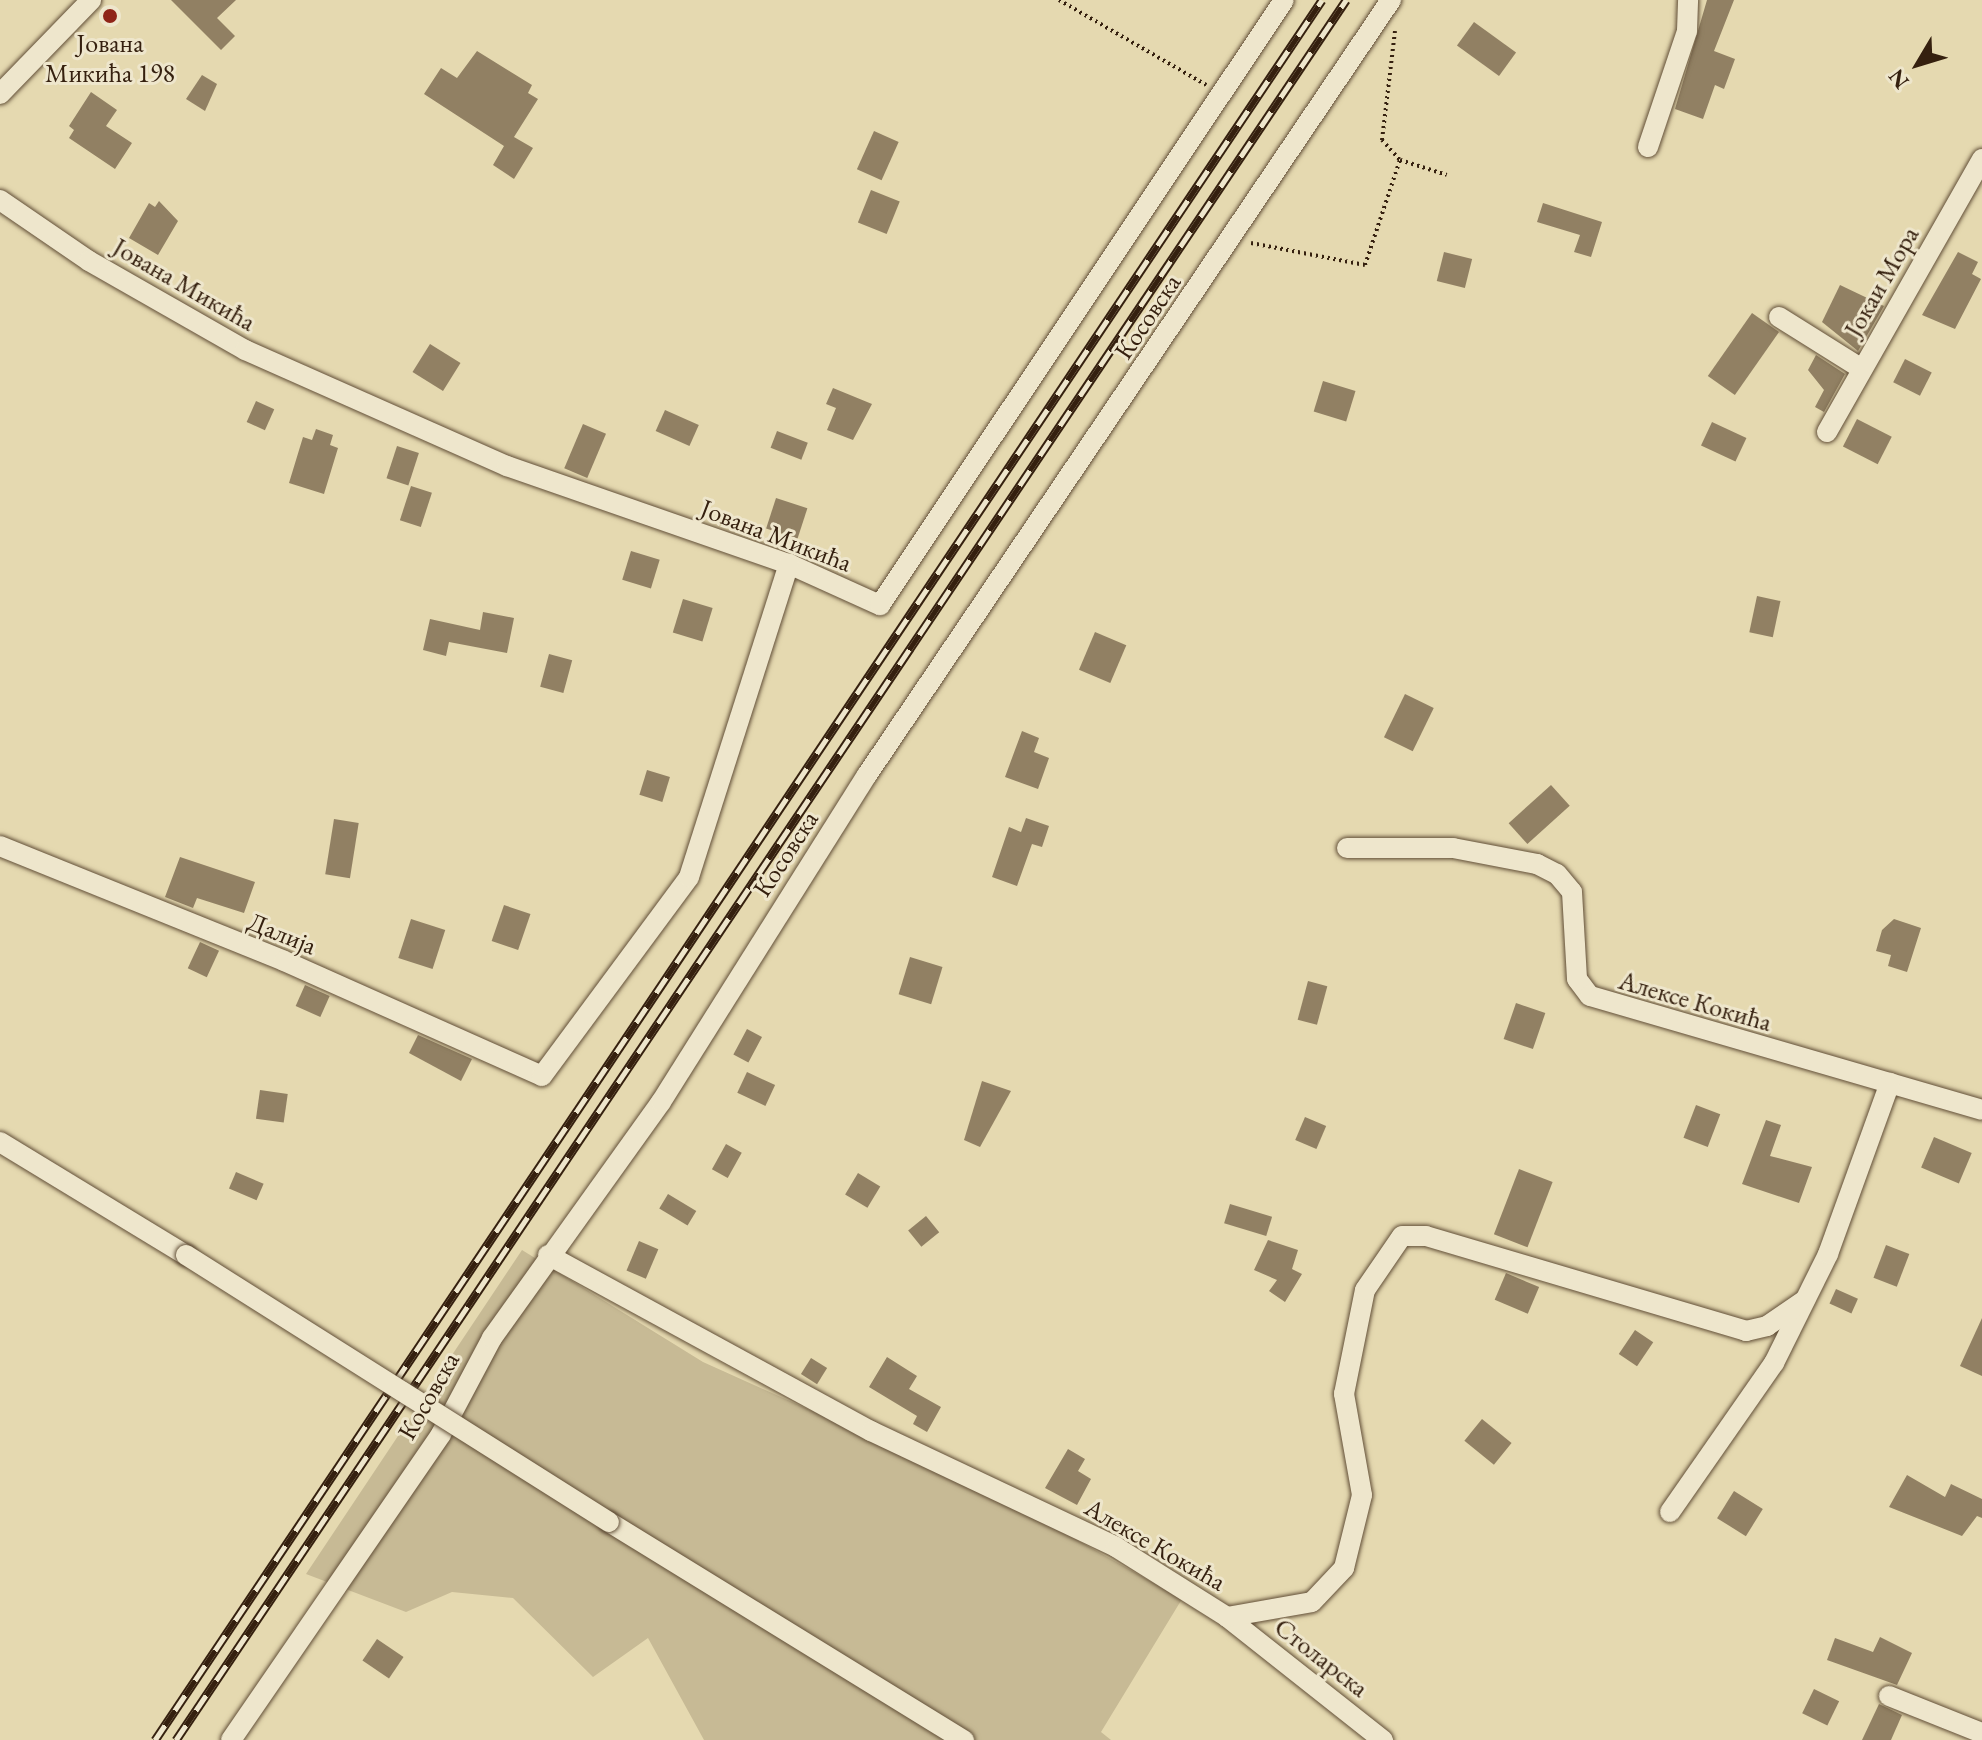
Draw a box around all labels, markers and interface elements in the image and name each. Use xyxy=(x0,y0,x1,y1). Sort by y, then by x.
marker: Јована Микића 198 xyxy=(101,7,119,25)
north arrow xyxy=(1878,24,1958,104)
place label: Јована Микића 198 xyxy=(45,28,175,90)
text: N xyxy=(1882,63,1916,95)
street label: Јокаи Мора xyxy=(1838,221,1926,343)
street label: Јована Микића xyxy=(107,232,261,338)
street label: Косовска xyxy=(1108,268,1188,366)
street label: Јована Микића xyxy=(696,493,856,579)
street label: Косовска xyxy=(747,805,825,903)
street label: Далија xyxy=(243,906,321,962)
street label: Алексе Кокића xyxy=(1615,965,1775,1039)
street label: Косовска xyxy=(391,1347,467,1445)
street label: Алексе Кокића xyxy=(1079,1492,1231,1598)
street label: Столарска xyxy=(1268,1612,1374,1704)

